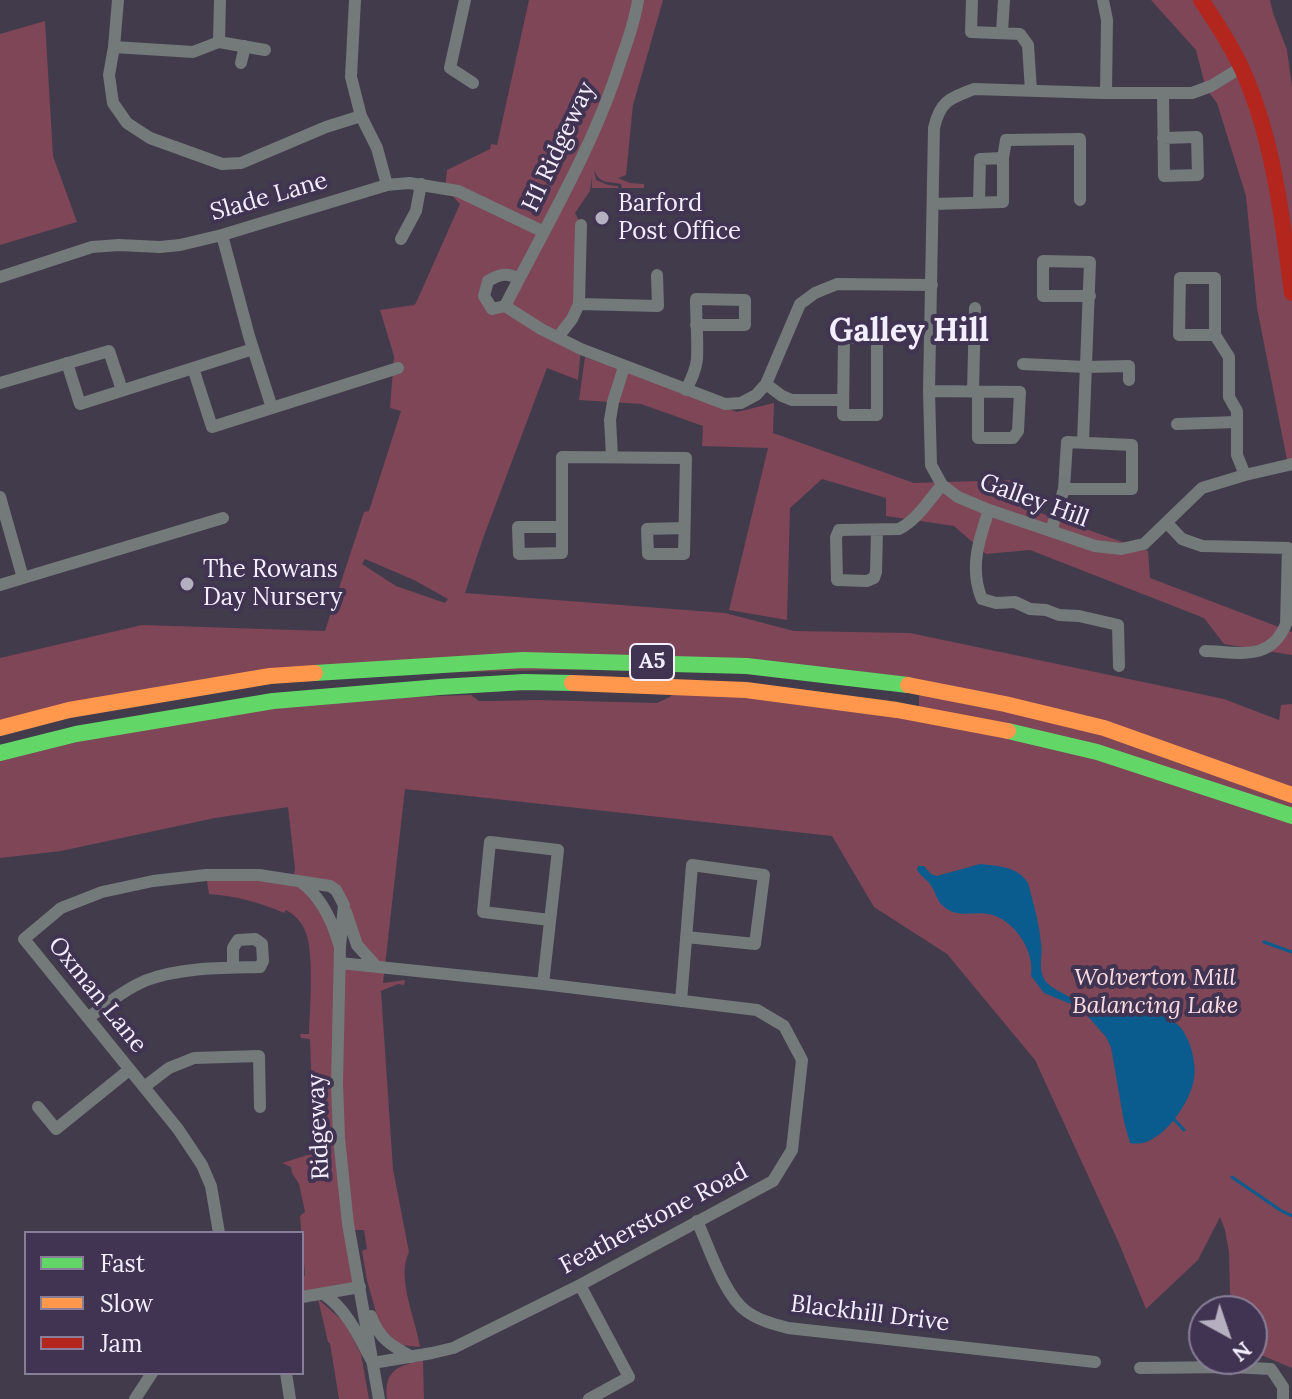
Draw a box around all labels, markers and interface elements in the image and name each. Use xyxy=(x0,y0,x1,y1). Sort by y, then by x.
street label: H1 Ridgeway xyxy=(516,78,602,216)
street label: Slade Lane xyxy=(207,167,331,227)
place label: Barford Post Office xyxy=(618,190,741,246)
marker: Barford Post Office xyxy=(593,209,611,227)
district label: Galley Hill xyxy=(829,313,989,351)
street label: Galley Hill xyxy=(976,468,1092,534)
place label: The Rowans Day Nursery xyxy=(203,556,342,612)
marker: The Rowans Day Nursery xyxy=(178,575,196,593)
road number: A5 xyxy=(630,644,674,680)
street label: Oxman Lane xyxy=(42,931,152,1059)
park label: Wolverton Mill Balancing Lake xyxy=(1072,964,1238,1020)
street label: Ridgeway xyxy=(302,1073,336,1181)
street label: Featherstone Road xyxy=(555,1157,753,1281)
legend xyxy=(24,1231,304,1375)
text: Fast xyxy=(100,1248,145,1279)
text: Slow xyxy=(100,1288,153,1319)
street label: Blackhill Drive xyxy=(789,1290,951,1338)
north arrow xyxy=(1188,1295,1268,1375)
text: Jam xyxy=(100,1328,142,1359)
text: N xyxy=(1227,1336,1258,1368)

